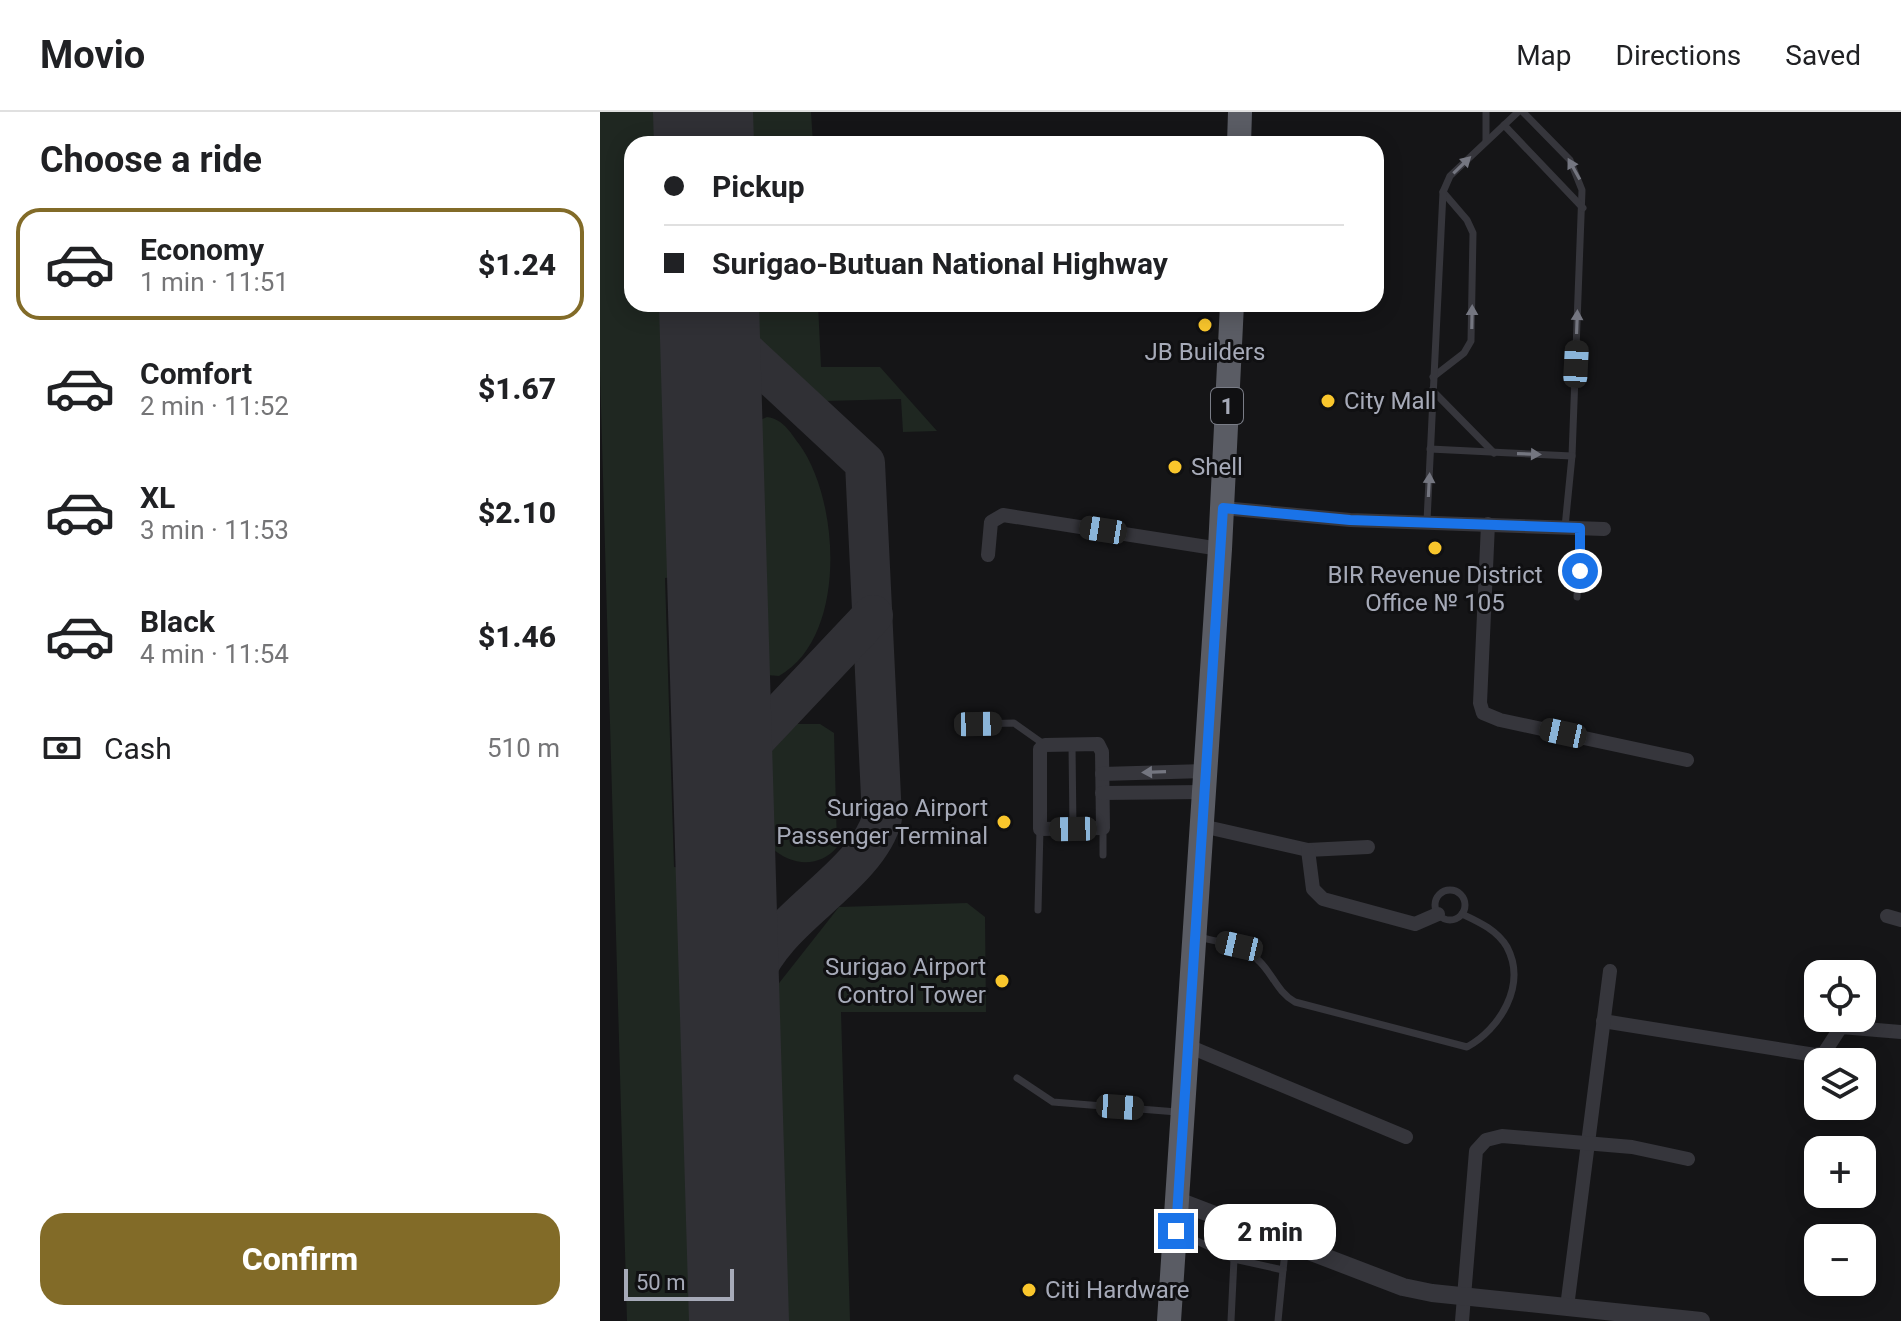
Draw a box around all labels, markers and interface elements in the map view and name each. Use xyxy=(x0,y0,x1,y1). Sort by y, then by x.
text: Movio xyxy=(40,33,145,77)
text: Map xyxy=(1516,39,1572,72)
text: Directions xyxy=(1616,39,1741,72)
text: Saved xyxy=(1785,39,1861,72)
text: Choose a ride xyxy=(40,139,262,181)
one-way arrow xyxy=(1452,156,1471,174)
one-way arrow xyxy=(1567,158,1581,180)
text: Pickup xyxy=(712,169,805,204)
icon: car xyxy=(44,228,116,300)
text: Economy xyxy=(140,232,264,267)
text: Surigao-Butuan National Highway xyxy=(712,246,1168,281)
text: $1.24 xyxy=(478,247,556,282)
text: 1 min · 11:51 xyxy=(140,267,289,297)
one-way arrow xyxy=(1466,304,1479,329)
one-way arrow xyxy=(1571,309,1584,334)
marker: JB Builders xyxy=(1196,316,1214,334)
place label: JB Builders xyxy=(1145,338,1265,366)
car xyxy=(1563,339,1589,389)
icon: car xyxy=(44,352,116,424)
text: Comfort xyxy=(140,356,252,391)
text: $1.67 xyxy=(478,371,556,406)
place label: City Mall xyxy=(1344,387,1436,415)
road number: 1 xyxy=(1211,388,1243,424)
text: 2 min · 11:52 xyxy=(140,391,289,421)
marker: City Mall xyxy=(1319,392,1337,410)
one-way arrow xyxy=(1517,448,1542,461)
place label: Shell xyxy=(1191,453,1243,481)
marker: Shell xyxy=(1166,458,1184,476)
one-way arrow xyxy=(1422,472,1435,497)
icon: car xyxy=(44,476,116,548)
text: XL xyxy=(140,480,175,515)
text: $2.10 xyxy=(478,495,556,530)
car xyxy=(1077,514,1129,546)
text: 3 min · 11:53 xyxy=(140,515,289,545)
marker: BIR Revenue District Office № 105 xyxy=(1426,539,1444,557)
route start xyxy=(1562,553,1598,589)
place label: BIR Revenue District Office № 105 xyxy=(1327,561,1543,617)
icon: car xyxy=(44,600,116,672)
text: Black xyxy=(140,604,215,639)
text: $1.46 xyxy=(478,619,556,654)
text: 4 min · 11:54 xyxy=(140,639,289,669)
car xyxy=(954,712,1002,736)
car xyxy=(1537,716,1589,750)
icon: cash xyxy=(40,726,84,770)
text: Cash xyxy=(104,731,172,766)
text: 510 m xyxy=(487,733,560,763)
one-way arrow xyxy=(1141,766,1166,778)
place label: Surigao Airport Passenger Terminal xyxy=(776,794,988,850)
marker: Surigao Airport Passenger Terminal xyxy=(995,813,1013,831)
car xyxy=(1049,817,1097,841)
car xyxy=(1213,929,1265,963)
place label: Surigao Airport Control Tower xyxy=(825,953,986,1009)
map controls xyxy=(1804,960,1876,1296)
button: locate xyxy=(1804,960,1876,1032)
marker: Surigao Airport Control Tower xyxy=(993,972,1011,990)
button: layers xyxy=(1804,1048,1876,1120)
car xyxy=(1095,1093,1145,1121)
button: + xyxy=(1804,1136,1876,1208)
callout: 2 min xyxy=(1204,1203,1336,1259)
button: Confirm xyxy=(40,1213,560,1305)
route end xyxy=(1158,1213,1194,1249)
text: 2 min xyxy=(1237,1217,1303,1247)
button: − xyxy=(1804,1224,1876,1296)
scale bar xyxy=(624,1265,734,1301)
text: 50 m xyxy=(636,1270,685,1295)
place label: Citi Hardware xyxy=(1045,1276,1189,1304)
marker: Citi Hardware xyxy=(1020,1281,1038,1299)

